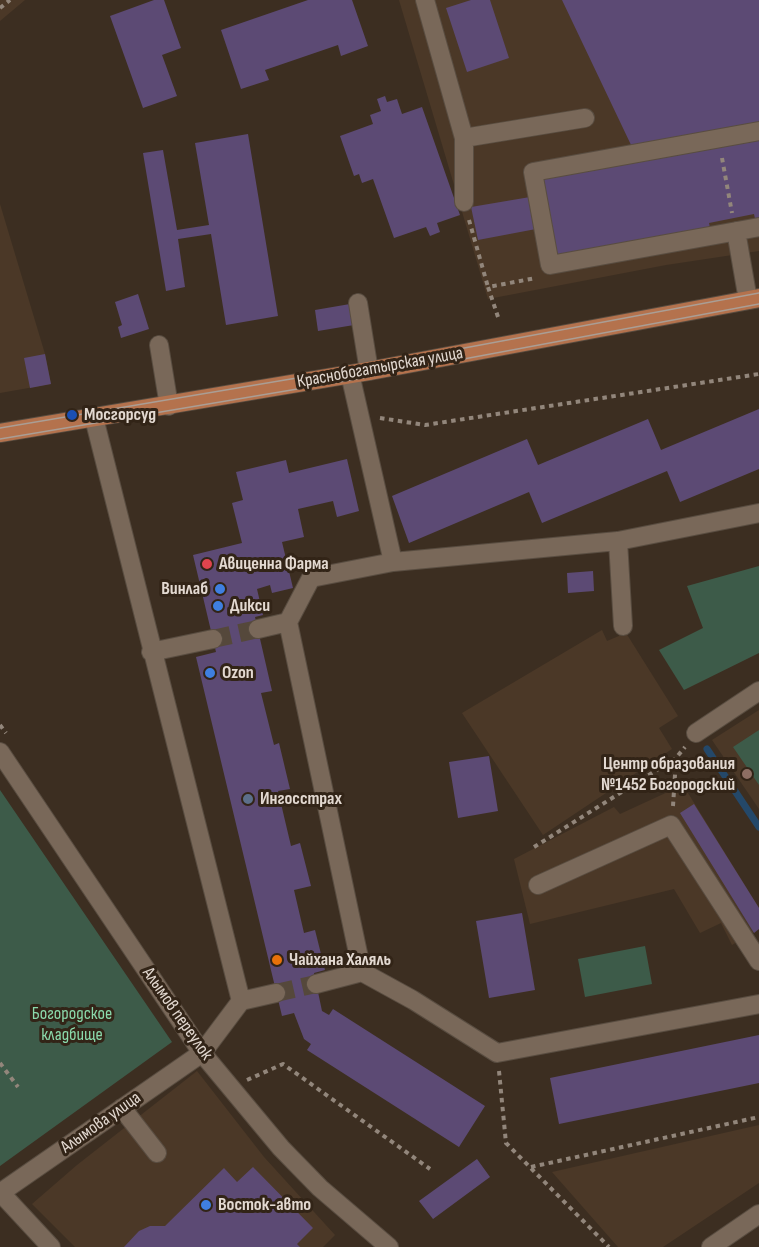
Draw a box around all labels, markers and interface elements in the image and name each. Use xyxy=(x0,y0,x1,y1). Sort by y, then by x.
street label: Краснобогатырская улица xyxy=(295,343,465,393)
place label: Мосгорсуд xyxy=(84,404,156,426)
marker: Мосгорсуд xyxy=(65,408,79,422)
place label: Авиценна Фарма xyxy=(219,553,329,575)
marker: Авиценна Фарма xyxy=(200,557,214,571)
place label: Винлаб xyxy=(161,578,208,600)
marker: Винлаб xyxy=(213,582,227,596)
place label: Дикси xyxy=(230,595,270,617)
marker: Дикси xyxy=(211,599,225,613)
place label: Ozon xyxy=(222,662,254,684)
marker: Ozon xyxy=(203,666,217,680)
place label: Центр образования №1452 Богородский xyxy=(601,753,735,795)
marker: Центр образования №1452 Богородский xyxy=(740,767,754,781)
place label: Ингосстрах xyxy=(260,788,342,810)
marker: Ингосстрах xyxy=(241,792,255,806)
place label: Чайхана Халяль xyxy=(289,949,391,971)
marker: Чайхана Халяль xyxy=(270,953,284,967)
street label: Алымов переулок xyxy=(137,964,217,1064)
park label: Богородское кладбище xyxy=(32,1003,112,1046)
street label: Алымова улица xyxy=(57,1087,145,1159)
place label: Восток-авто xyxy=(218,1194,311,1216)
marker: Восток-авто xyxy=(199,1198,213,1212)

